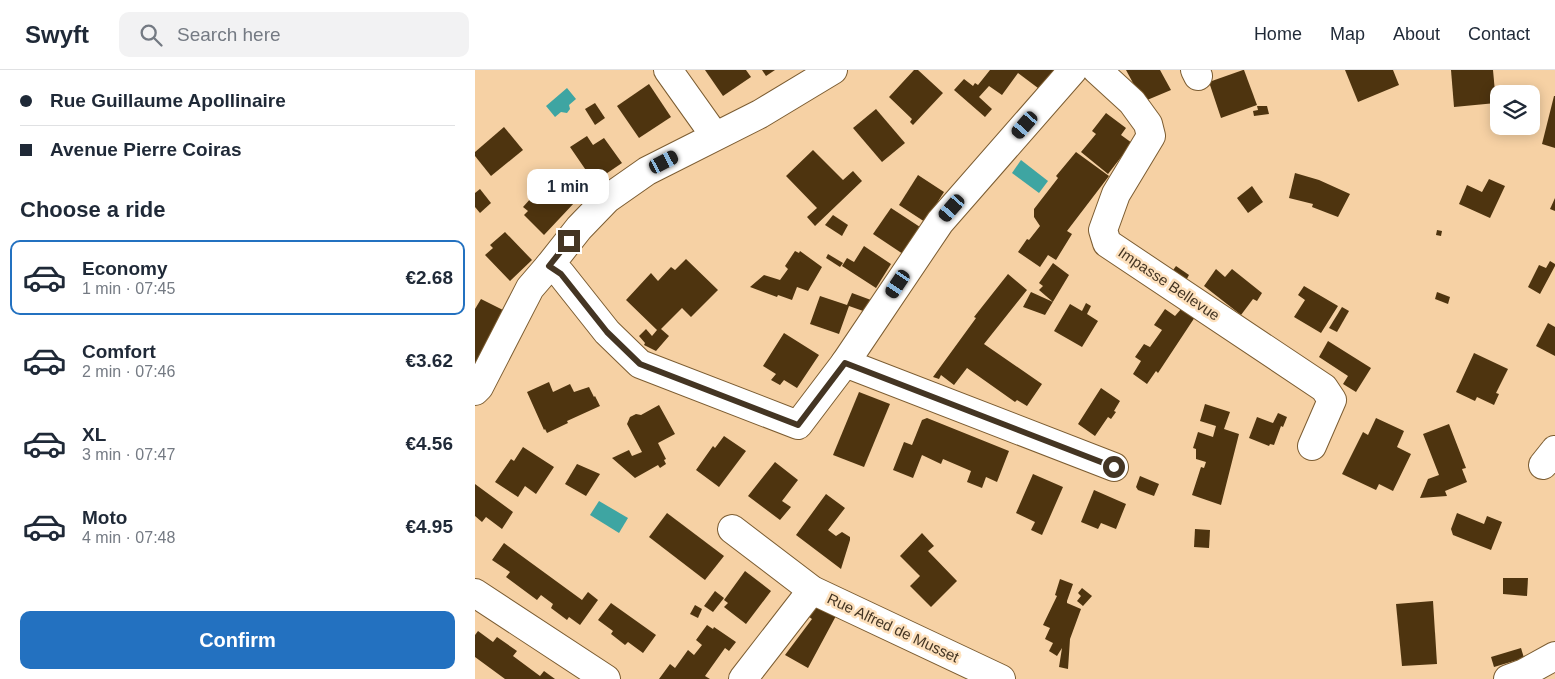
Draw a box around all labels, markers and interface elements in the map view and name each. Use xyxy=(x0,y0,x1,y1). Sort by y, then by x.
search box xyxy=(119,12,469,57)
text: Swyft xyxy=(25,21,89,48)
icon: search xyxy=(137,21,165,49)
text: Search here xyxy=(177,24,281,45)
text: Home xyxy=(1254,24,1302,44)
text: Map xyxy=(1330,24,1365,44)
text: About xyxy=(1393,24,1440,44)
text: Contact xyxy=(1468,24,1530,44)
map controls xyxy=(1490,85,1540,135)
button: layers xyxy=(1490,85,1540,135)
text: Rue Guillaume Apollinaire xyxy=(50,90,286,111)
car xyxy=(1009,109,1040,141)
text: Avenue Pierre Coiras xyxy=(50,139,242,160)
car xyxy=(647,149,680,175)
callout: 1 min xyxy=(528,169,610,204)
text: 1 min xyxy=(547,178,589,195)
car xyxy=(936,192,967,224)
text: Choose a ride xyxy=(20,197,165,222)
route end xyxy=(558,230,580,252)
street label: Impasse Bellevue xyxy=(1115,243,1223,324)
icon: car xyxy=(22,255,67,300)
text: Economy xyxy=(82,258,168,279)
text: €2.68 xyxy=(405,267,453,288)
car xyxy=(883,267,912,301)
text: 1 min · 07:45 xyxy=(82,280,175,297)
icon: car xyxy=(22,338,67,383)
text: Comfort xyxy=(82,341,156,362)
text: €3.62 xyxy=(405,350,453,371)
text: 2 min · 07:46 xyxy=(82,363,175,380)
icon: car xyxy=(22,421,67,466)
text: XL xyxy=(82,424,106,445)
text: €4.56 xyxy=(405,433,453,454)
text: 3 min · 07:47 xyxy=(82,446,175,463)
route start xyxy=(1103,456,1125,478)
icon: car xyxy=(22,504,67,549)
text: Moto xyxy=(82,507,127,528)
text: €4.95 xyxy=(405,516,453,537)
text: 4 min · 07:48 xyxy=(82,529,175,546)
street label: Rue Alfred de Musset xyxy=(825,590,963,666)
button: Confirm xyxy=(20,611,455,669)

